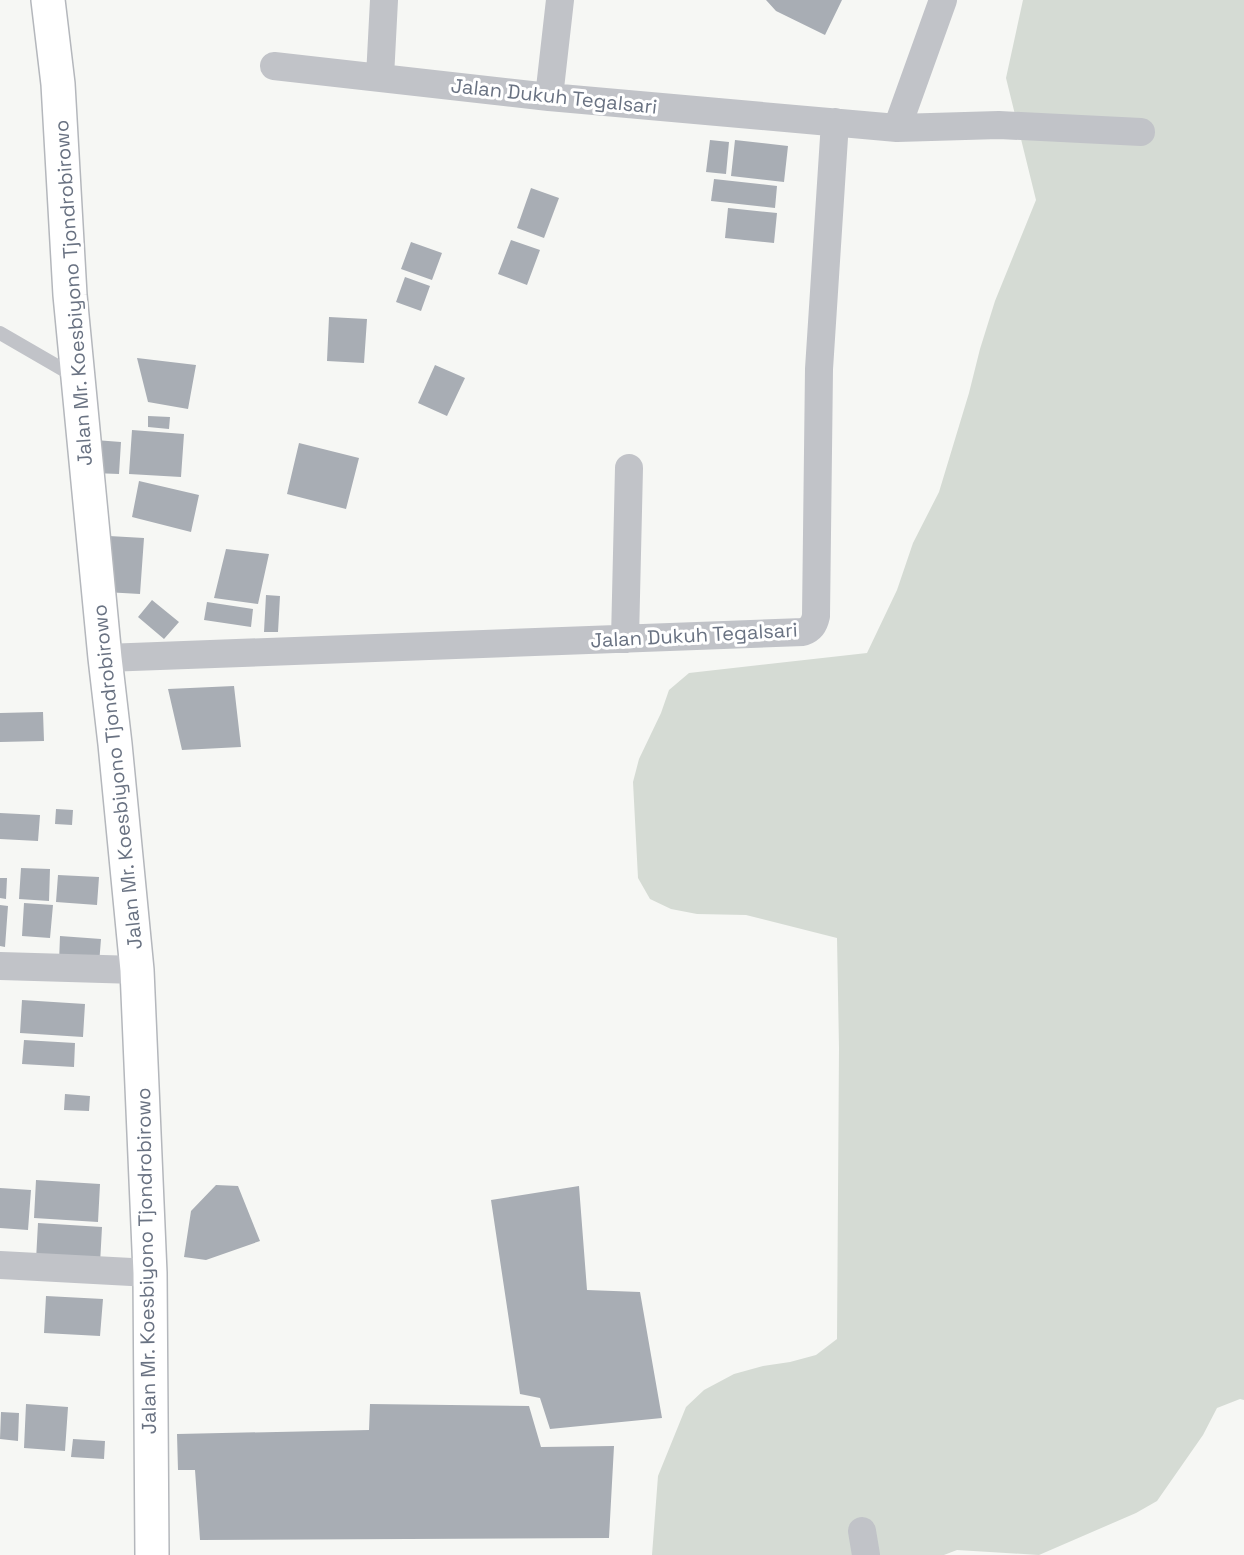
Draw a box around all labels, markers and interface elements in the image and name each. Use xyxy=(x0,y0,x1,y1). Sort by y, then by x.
street label: Jalan Dukuh Tegalsari xyxy=(450,72,658,120)
street label: Jalan Mr. Koesbiyono Tjondrobirowo xyxy=(48,119,98,467)
street label: Jalan Mr. Koesbiyono Tjondrobirowo xyxy=(86,603,148,951)
street label: Jalan Dukuh Tegalsari xyxy=(590,617,798,653)
street label: Jalan Mr. Koesbiyono Tjondrobirowo xyxy=(130,1087,162,1435)

